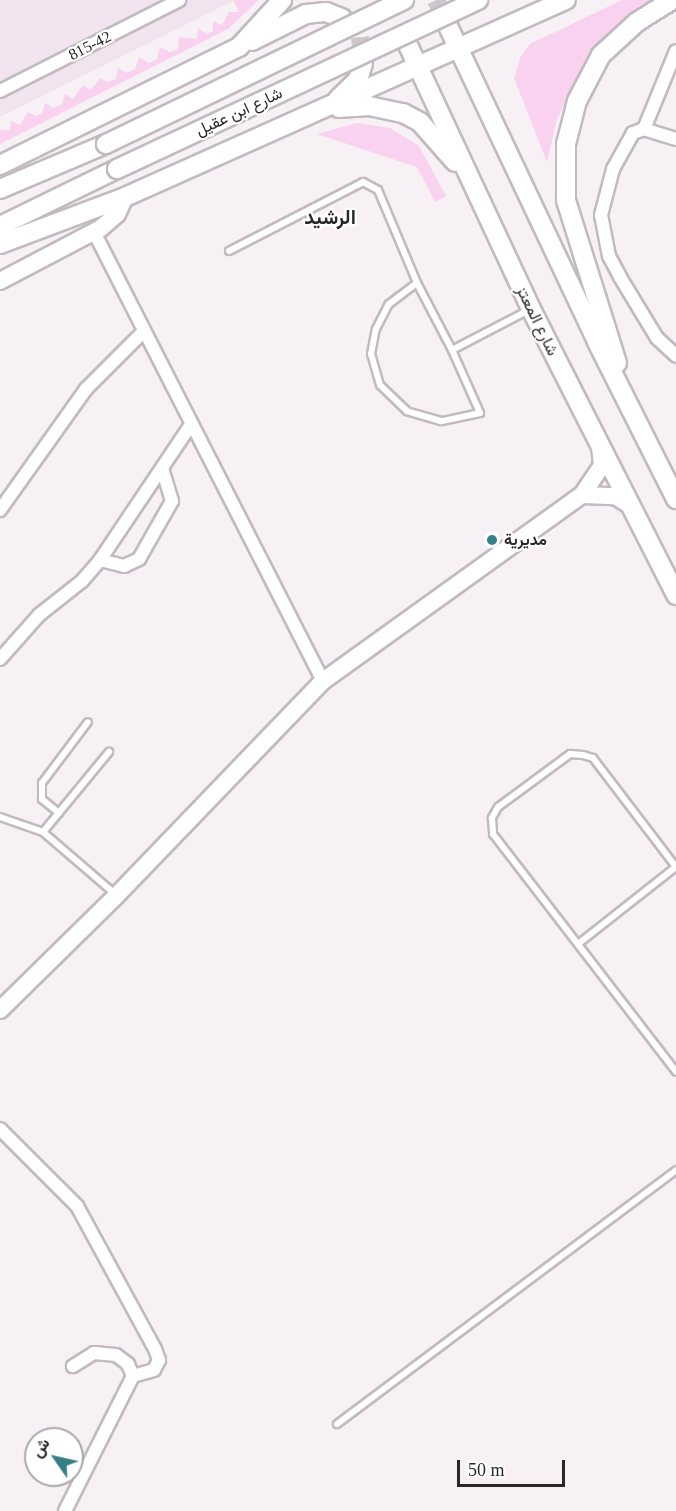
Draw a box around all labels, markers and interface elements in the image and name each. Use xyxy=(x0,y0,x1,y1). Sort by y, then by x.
street label: 815-42 xyxy=(65,27,115,65)
street label: شارع ابن عقيل xyxy=(193,84,285,140)
district label: الرشيد xyxy=(304,205,356,229)
street label: شارع المعتز xyxy=(512,283,562,359)
place label: مديرية xyxy=(504,530,547,550)
marker: مديرية xyxy=(485,533,499,547)
north arrow xyxy=(24,1427,84,1487)
text: ش xyxy=(28,1435,53,1461)
scale bar xyxy=(460,1448,568,1486)
text: 50 m xyxy=(468,1460,505,1480)

